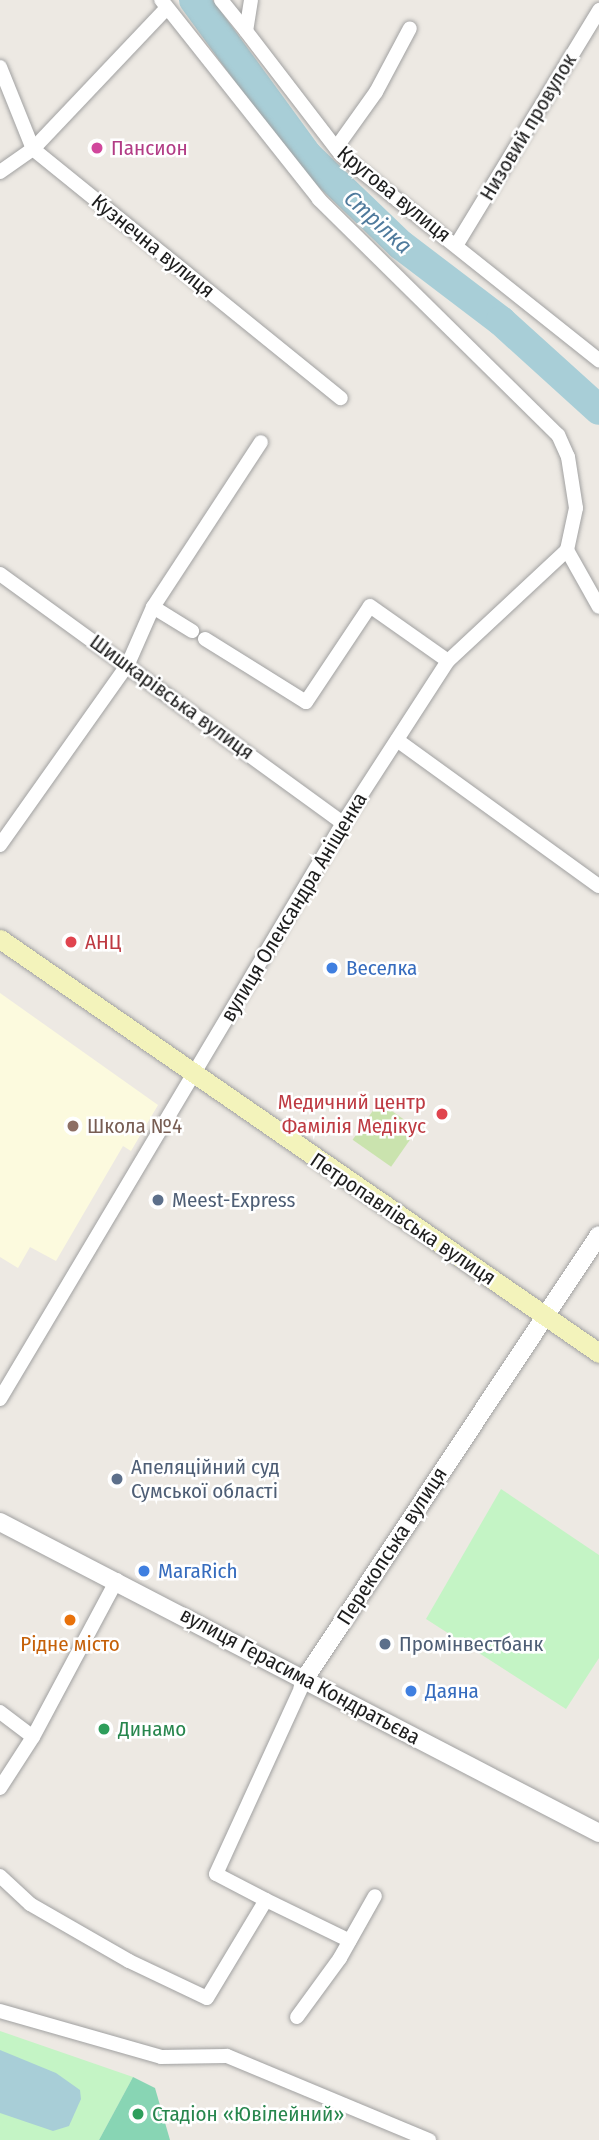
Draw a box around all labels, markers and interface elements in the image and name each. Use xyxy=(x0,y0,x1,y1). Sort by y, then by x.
street label: Низовий провулок xyxy=(474,49,582,205)
place label: Пансион xyxy=(111,135,188,161)
marker: Пансион xyxy=(89,140,105,156)
street label: Кругова вулиця xyxy=(332,141,456,247)
water label: Стрілка xyxy=(338,184,418,260)
street label: Кузнечна вулиця xyxy=(86,189,220,303)
street label: Шишкарівська вулиця xyxy=(85,629,259,765)
street label: вулиця Олександра Аніщенка xyxy=(216,788,372,1026)
place label: АНЦ xyxy=(85,929,121,955)
marker: АНЦ xyxy=(63,934,79,950)
place label: Веселка xyxy=(346,955,417,981)
marker: Веселка xyxy=(324,960,340,976)
place label: Медичний центр Фамілія Медікус xyxy=(278,1089,426,1139)
marker: Медичний центр Фамілія Медікус xyxy=(432,1104,452,1124)
place label: Школа №4 xyxy=(87,1113,182,1139)
marker: Школа №4 xyxy=(65,1118,81,1134)
street label: Петропавлівська вулиця xyxy=(306,1148,500,1290)
place label: Meest-Express xyxy=(172,1187,295,1213)
marker: Meest-Express xyxy=(150,1192,166,1208)
place label: Апеляційний суд Сумської області xyxy=(131,1454,280,1504)
street label: Перекопська вулиця xyxy=(332,1462,452,1630)
marker: Апеляційний суд Сумської області xyxy=(109,1471,125,1487)
place label: МагаRich xyxy=(158,1558,238,1584)
marker: МагаRich xyxy=(136,1563,152,1579)
street label: вулиця Герасима Кондратьєва xyxy=(176,1602,424,1750)
marker: Рідне місто xyxy=(62,1612,78,1628)
place label: Рідне місто xyxy=(20,1631,120,1657)
place label: Промінвестбанк xyxy=(399,1631,543,1657)
marker: Промінвестбанк xyxy=(377,1636,393,1652)
place label: Даяна xyxy=(425,1678,479,1704)
marker: Даяна xyxy=(403,1683,419,1699)
place label: Динамо xyxy=(118,1716,186,1742)
marker: Динамо xyxy=(96,1721,112,1737)
place label: Стадіон «Ювілейний» xyxy=(152,2101,344,2127)
marker: Стадіон «Ювілейний» xyxy=(130,2106,146,2122)

